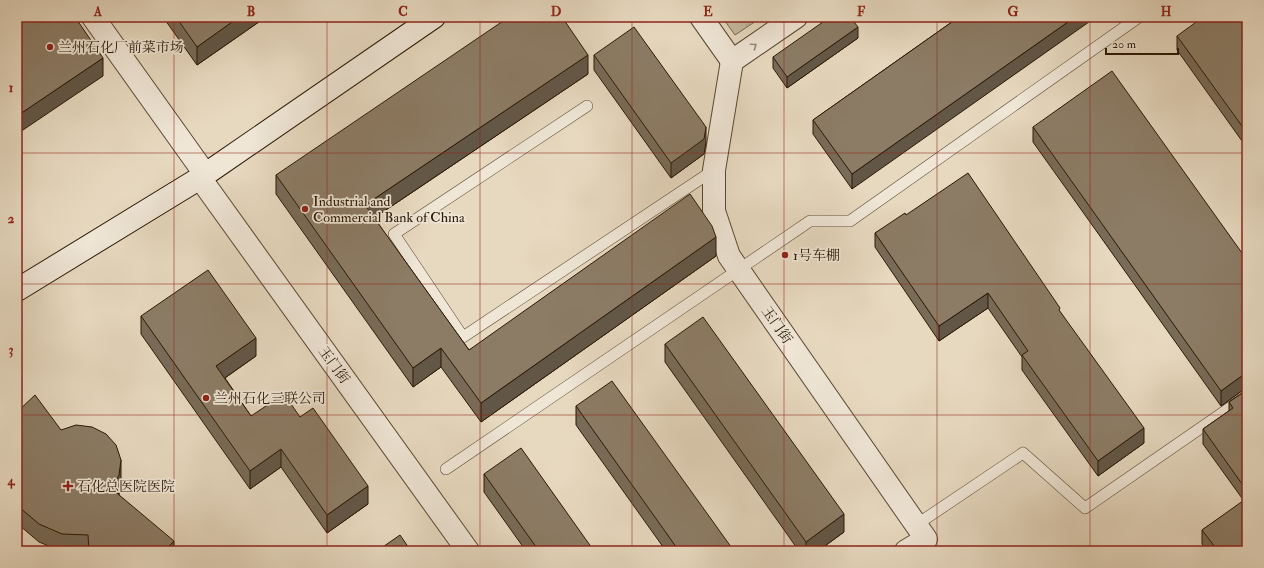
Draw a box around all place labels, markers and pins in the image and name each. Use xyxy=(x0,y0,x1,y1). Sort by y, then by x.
place label: 兰州石化厂前菜市场 xyxy=(58,39,184,56)
marker: 兰州石化厂前菜市场 xyxy=(45,42,55,52)
place label: Industrial and Commercial Bank of China xyxy=(313,193,465,226)
marker: Industrial and Commercial Bank of China xyxy=(300,204,310,214)
place label: 1号车棚 xyxy=(793,247,840,264)
marker: 1号车棚 xyxy=(780,250,790,260)
place label: 兰州石化三联公司 xyxy=(214,390,326,407)
marker: 兰州石化三联公司 xyxy=(201,393,211,403)
place label: 石化总医院医院 xyxy=(77,478,175,495)
marker: 石化总医院医院 xyxy=(62,480,74,492)

